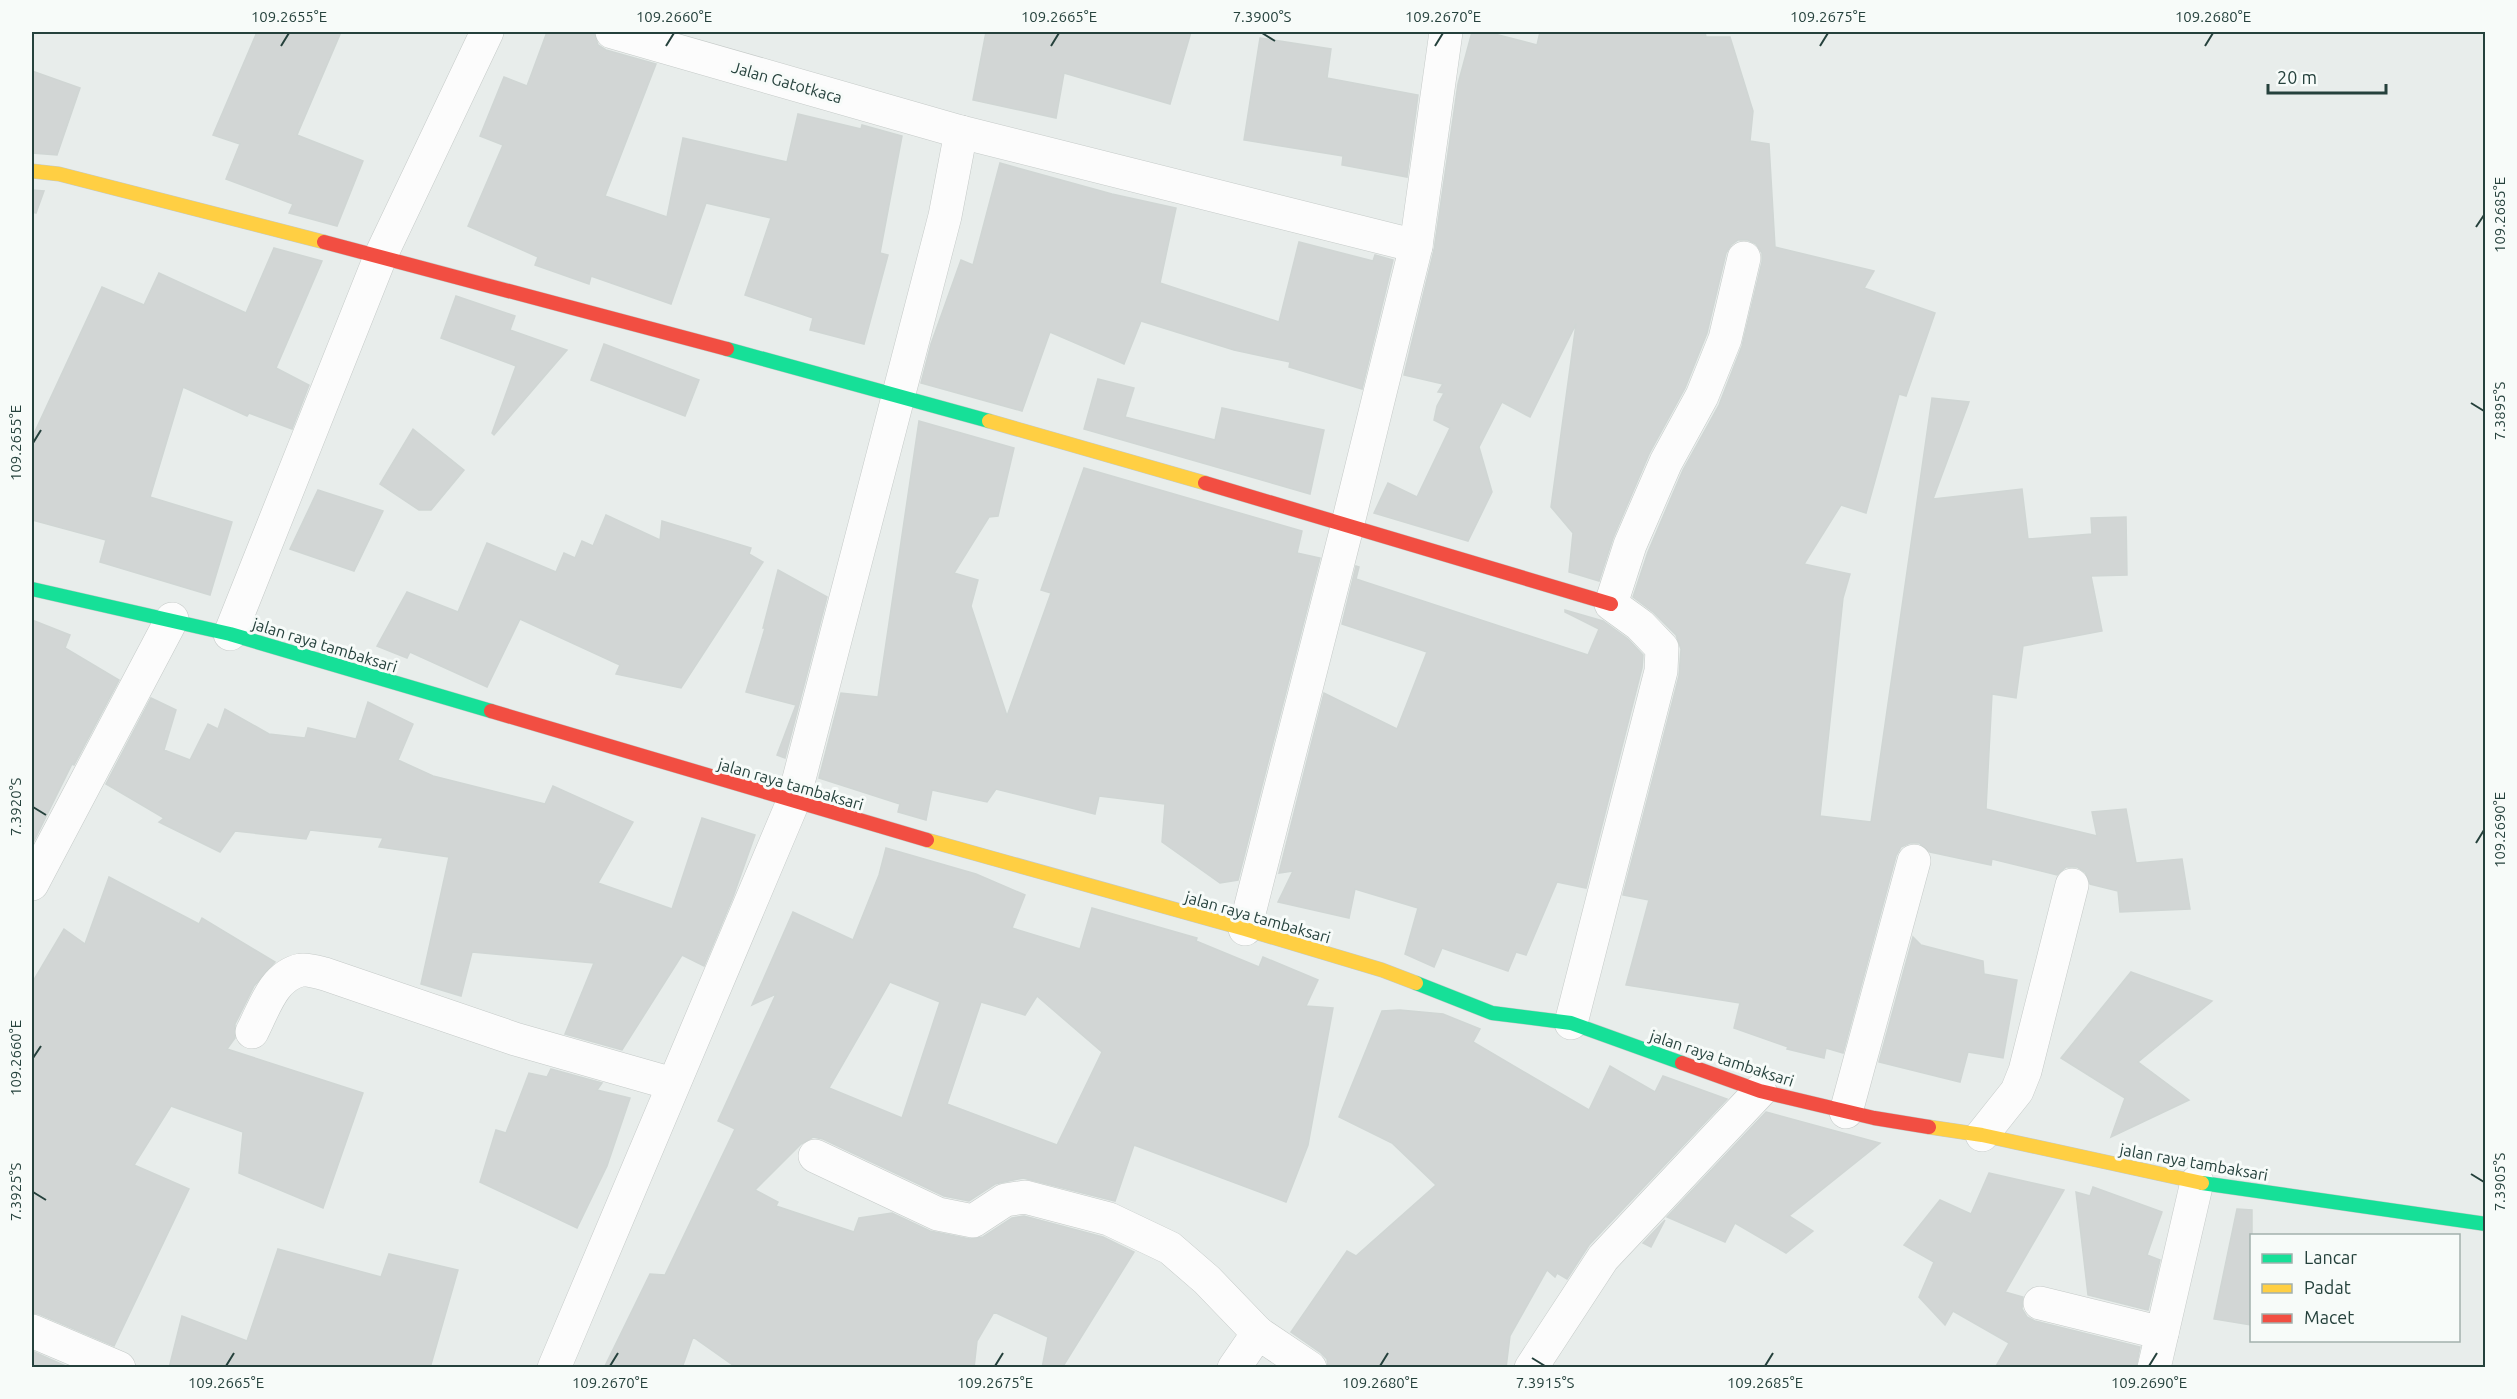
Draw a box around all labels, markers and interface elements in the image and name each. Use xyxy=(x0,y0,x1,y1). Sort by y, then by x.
text: 109.2655°E xyxy=(251,8,327,25)
text: 109.2660°E xyxy=(636,8,712,25)
text: 109.2665°E xyxy=(1021,8,1097,25)
text: 7.3900°S xyxy=(1233,8,1291,25)
text: 109.2670°E xyxy=(1405,8,1481,25)
text: 109.2675°E xyxy=(1790,8,1866,25)
text: 109.2680°E xyxy=(2175,8,2251,25)
scale bar xyxy=(2268,57,2386,95)
street label: Jalan Gatotkaca xyxy=(730,58,844,106)
text: 20 m xyxy=(2277,67,2317,87)
text: 109.2685°E xyxy=(2491,177,2508,253)
text: 7.3895°S xyxy=(2491,382,2508,440)
text: 109.2655°E xyxy=(7,405,24,481)
street label: jalan raya tambaksari xyxy=(249,614,399,676)
street label: jalan raya tambaksari xyxy=(714,754,866,813)
text: 7.3920°S xyxy=(7,778,24,836)
text: 109.2690°E xyxy=(2491,792,2508,868)
street label: jalan raya tambaksari xyxy=(1181,887,1333,946)
text: 109.2660°E xyxy=(7,1020,24,1096)
street label: jalan raya tambaksari xyxy=(1646,1026,1796,1090)
street label: jalan raya tambaksari xyxy=(2116,1140,2270,1184)
text: 7.3905°S xyxy=(2491,1153,2508,1211)
text: 7.3925°S xyxy=(7,1163,24,1221)
legend xyxy=(2250,1234,2460,1342)
text: Lancar xyxy=(2304,1247,2357,1267)
text: Padat xyxy=(2304,1277,2351,1297)
text: Macet xyxy=(2304,1307,2354,1327)
text: 109.2665°E xyxy=(188,1374,264,1391)
text: 109.2670°E xyxy=(572,1374,648,1391)
text: 109.2675°E xyxy=(957,1374,1033,1391)
text: 109.2680°E xyxy=(1342,1374,1418,1391)
text: 7.3915°S xyxy=(1516,1374,1574,1391)
text: 109.2685°E xyxy=(1727,1374,1803,1391)
text: 109.2690°E xyxy=(2111,1374,2187,1391)

